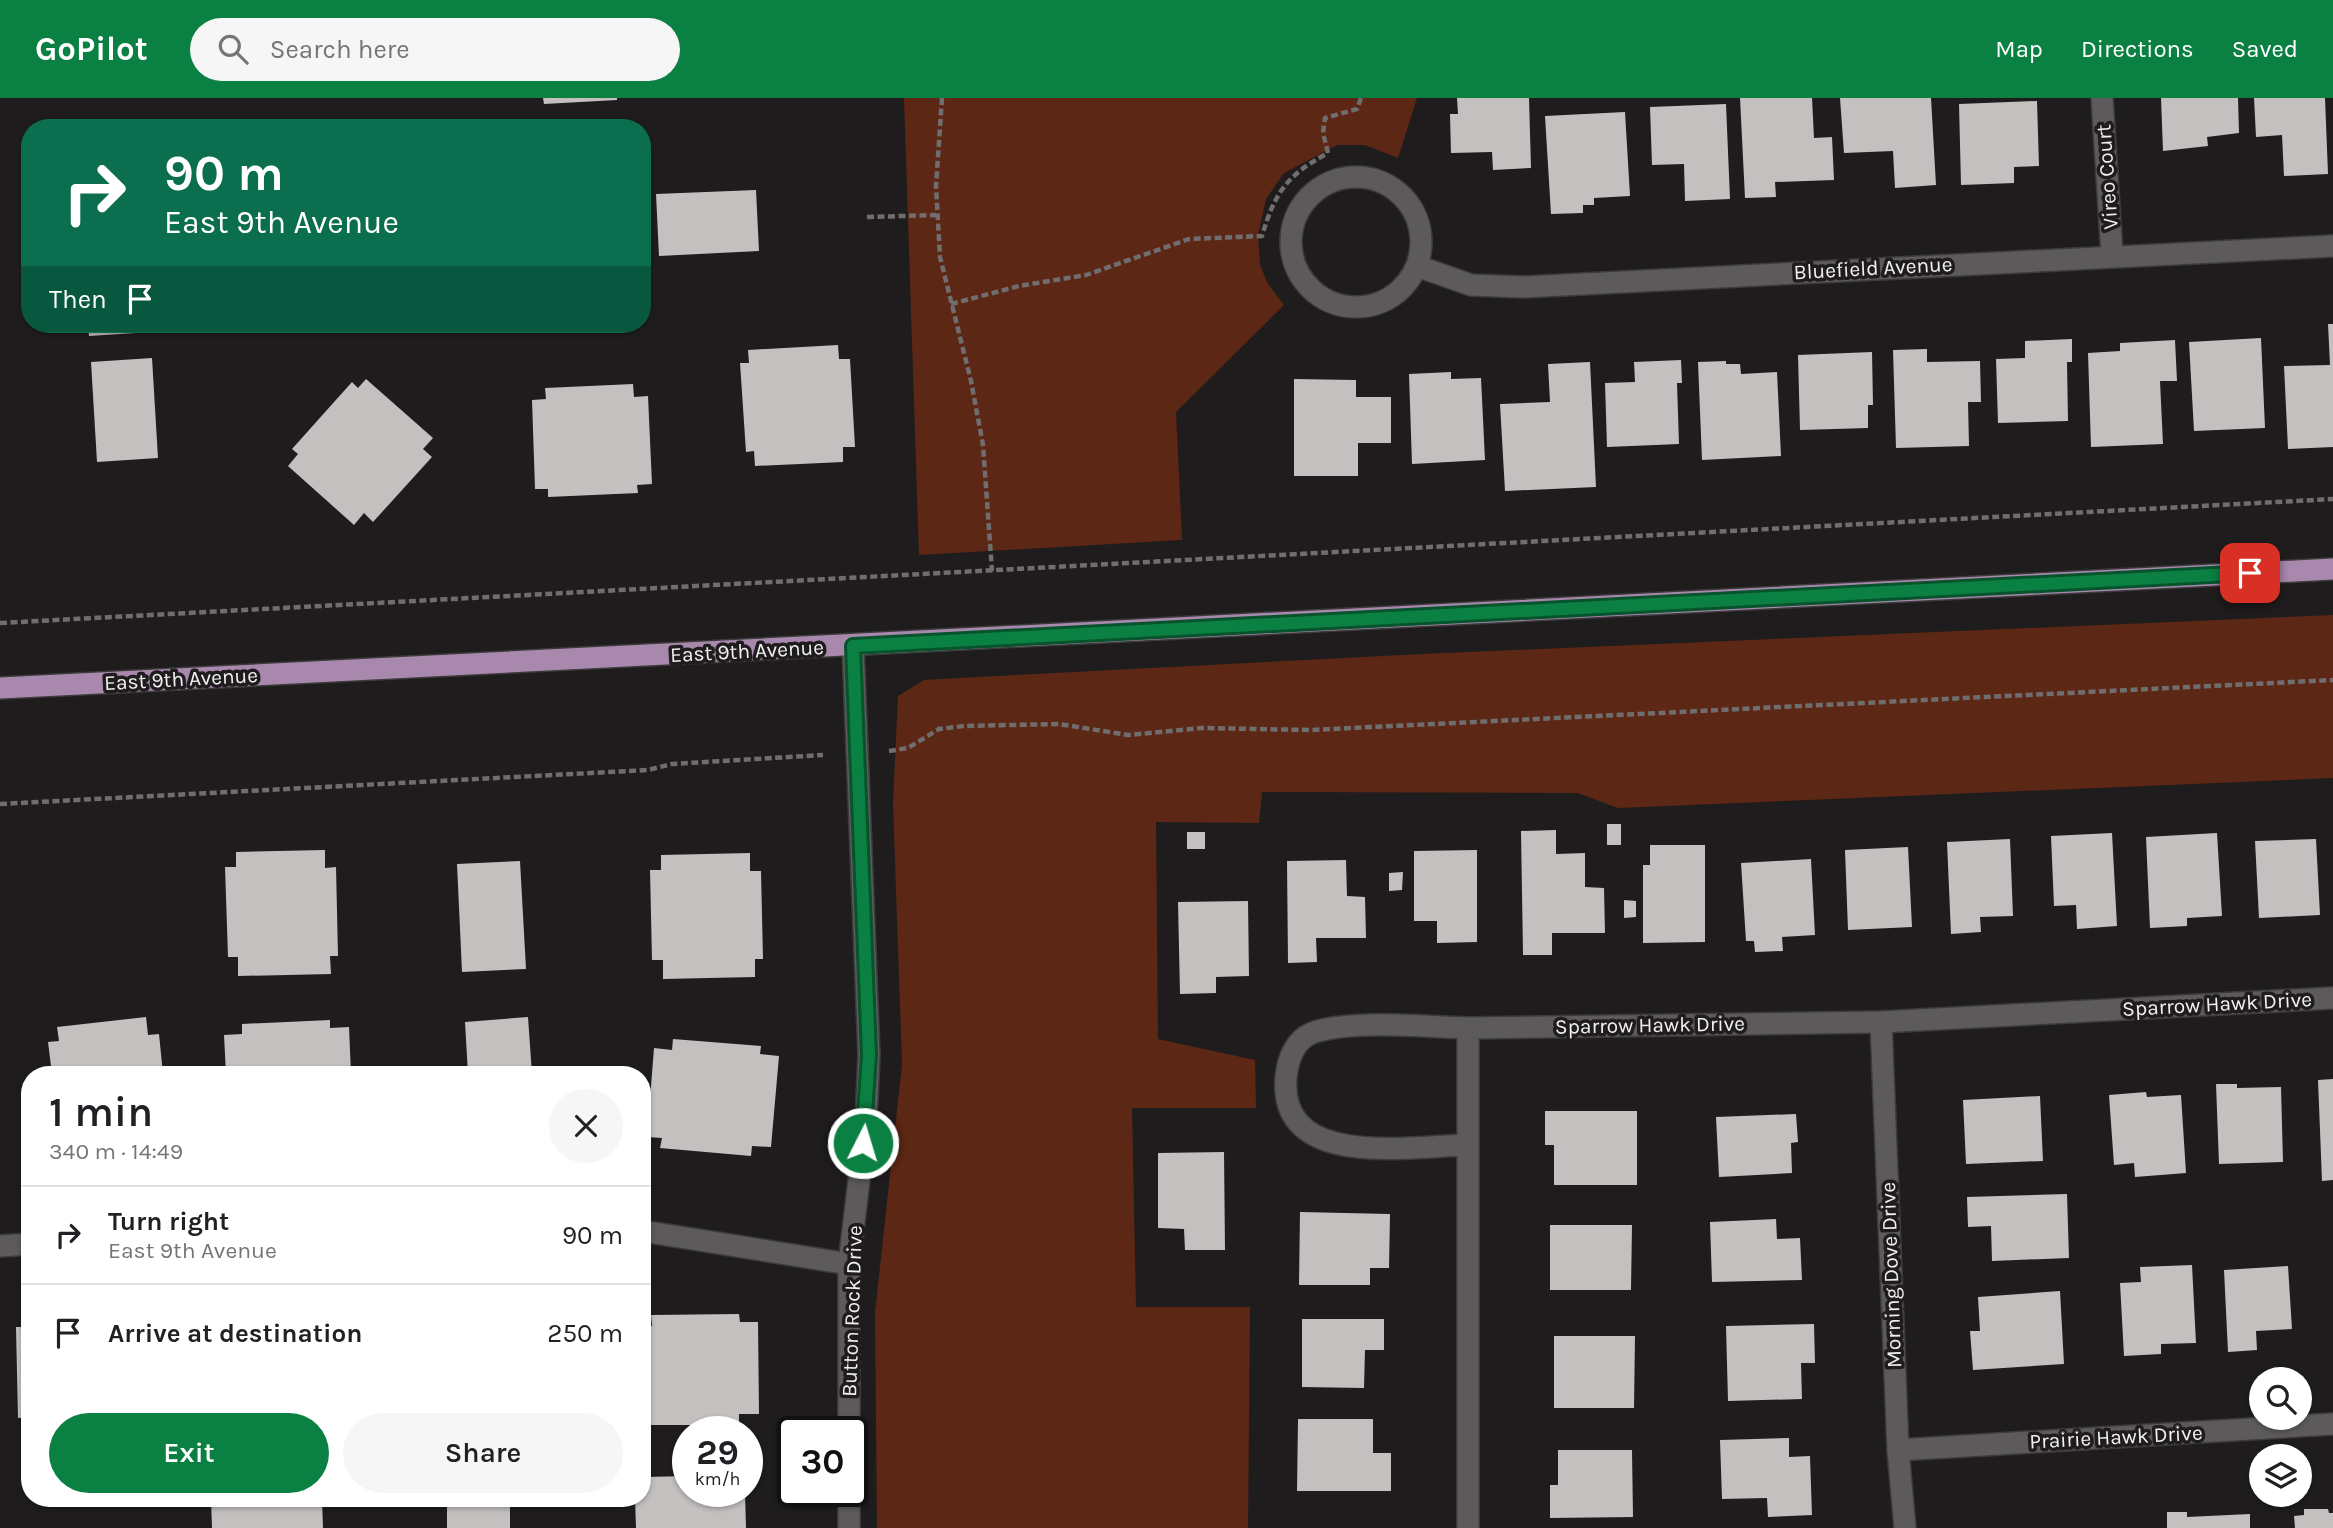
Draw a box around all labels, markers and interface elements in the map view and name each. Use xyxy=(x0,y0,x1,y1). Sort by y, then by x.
search box xyxy=(190,18,680,81)
text: GoPilot xyxy=(35,30,148,68)
icon: search xyxy=(214,30,252,68)
text: Search here xyxy=(270,34,410,65)
text: Map xyxy=(1995,35,2043,63)
text: Directions xyxy=(2081,35,2194,63)
text: Saved xyxy=(2232,35,2298,63)
street label: Vireo Court xyxy=(2091,123,2123,230)
text: 90 m xyxy=(164,145,284,202)
icon: right xyxy=(49,147,140,238)
text: East 9th Avenue xyxy=(164,204,399,241)
street label: Bluefield Avenue xyxy=(1793,252,1953,284)
icon: arrive xyxy=(121,280,159,318)
text: Then xyxy=(49,284,107,315)
pin xyxy=(2220,543,2280,603)
icon: arrive xyxy=(2231,554,2269,592)
street label: East 9th Avenue xyxy=(669,635,825,667)
street label: East 9th Avenue xyxy=(103,663,259,695)
street label: Sparrow Hawk Drive xyxy=(2121,987,2313,1021)
street label: Sparrow Hawk Drive xyxy=(1555,1011,1745,1039)
text: 1 min xyxy=(49,1087,153,1137)
button: close xyxy=(549,1089,623,1163)
position arrow xyxy=(826,1106,900,1180)
text: 340 m · 14:49 xyxy=(49,1138,183,1165)
street label: Morning Dove Drive xyxy=(1876,1182,1906,1368)
text: Turn right xyxy=(108,1206,229,1237)
icon: right xyxy=(49,1216,87,1254)
text: 90 m xyxy=(562,1220,623,1251)
street label: Button Rock Drive xyxy=(837,1225,867,1397)
text: East 9th Avenue xyxy=(108,1237,277,1264)
icon: arrive xyxy=(49,1314,87,1352)
text: Arrive at destination xyxy=(108,1318,362,1349)
text: 250 m xyxy=(547,1318,623,1349)
map controls xyxy=(2249,1367,2312,1507)
button: search xyxy=(2249,1367,2312,1430)
button: Exit xyxy=(49,1413,329,1493)
button: Share xyxy=(343,1413,623,1493)
speed limit sign: 30 xyxy=(777,1416,868,1507)
street label: Prairie Hawk Drive xyxy=(2029,1420,2203,1454)
text: 29 xyxy=(696,1432,739,1473)
button: layers xyxy=(2249,1444,2312,1507)
text: km/h xyxy=(695,1468,740,1490)

